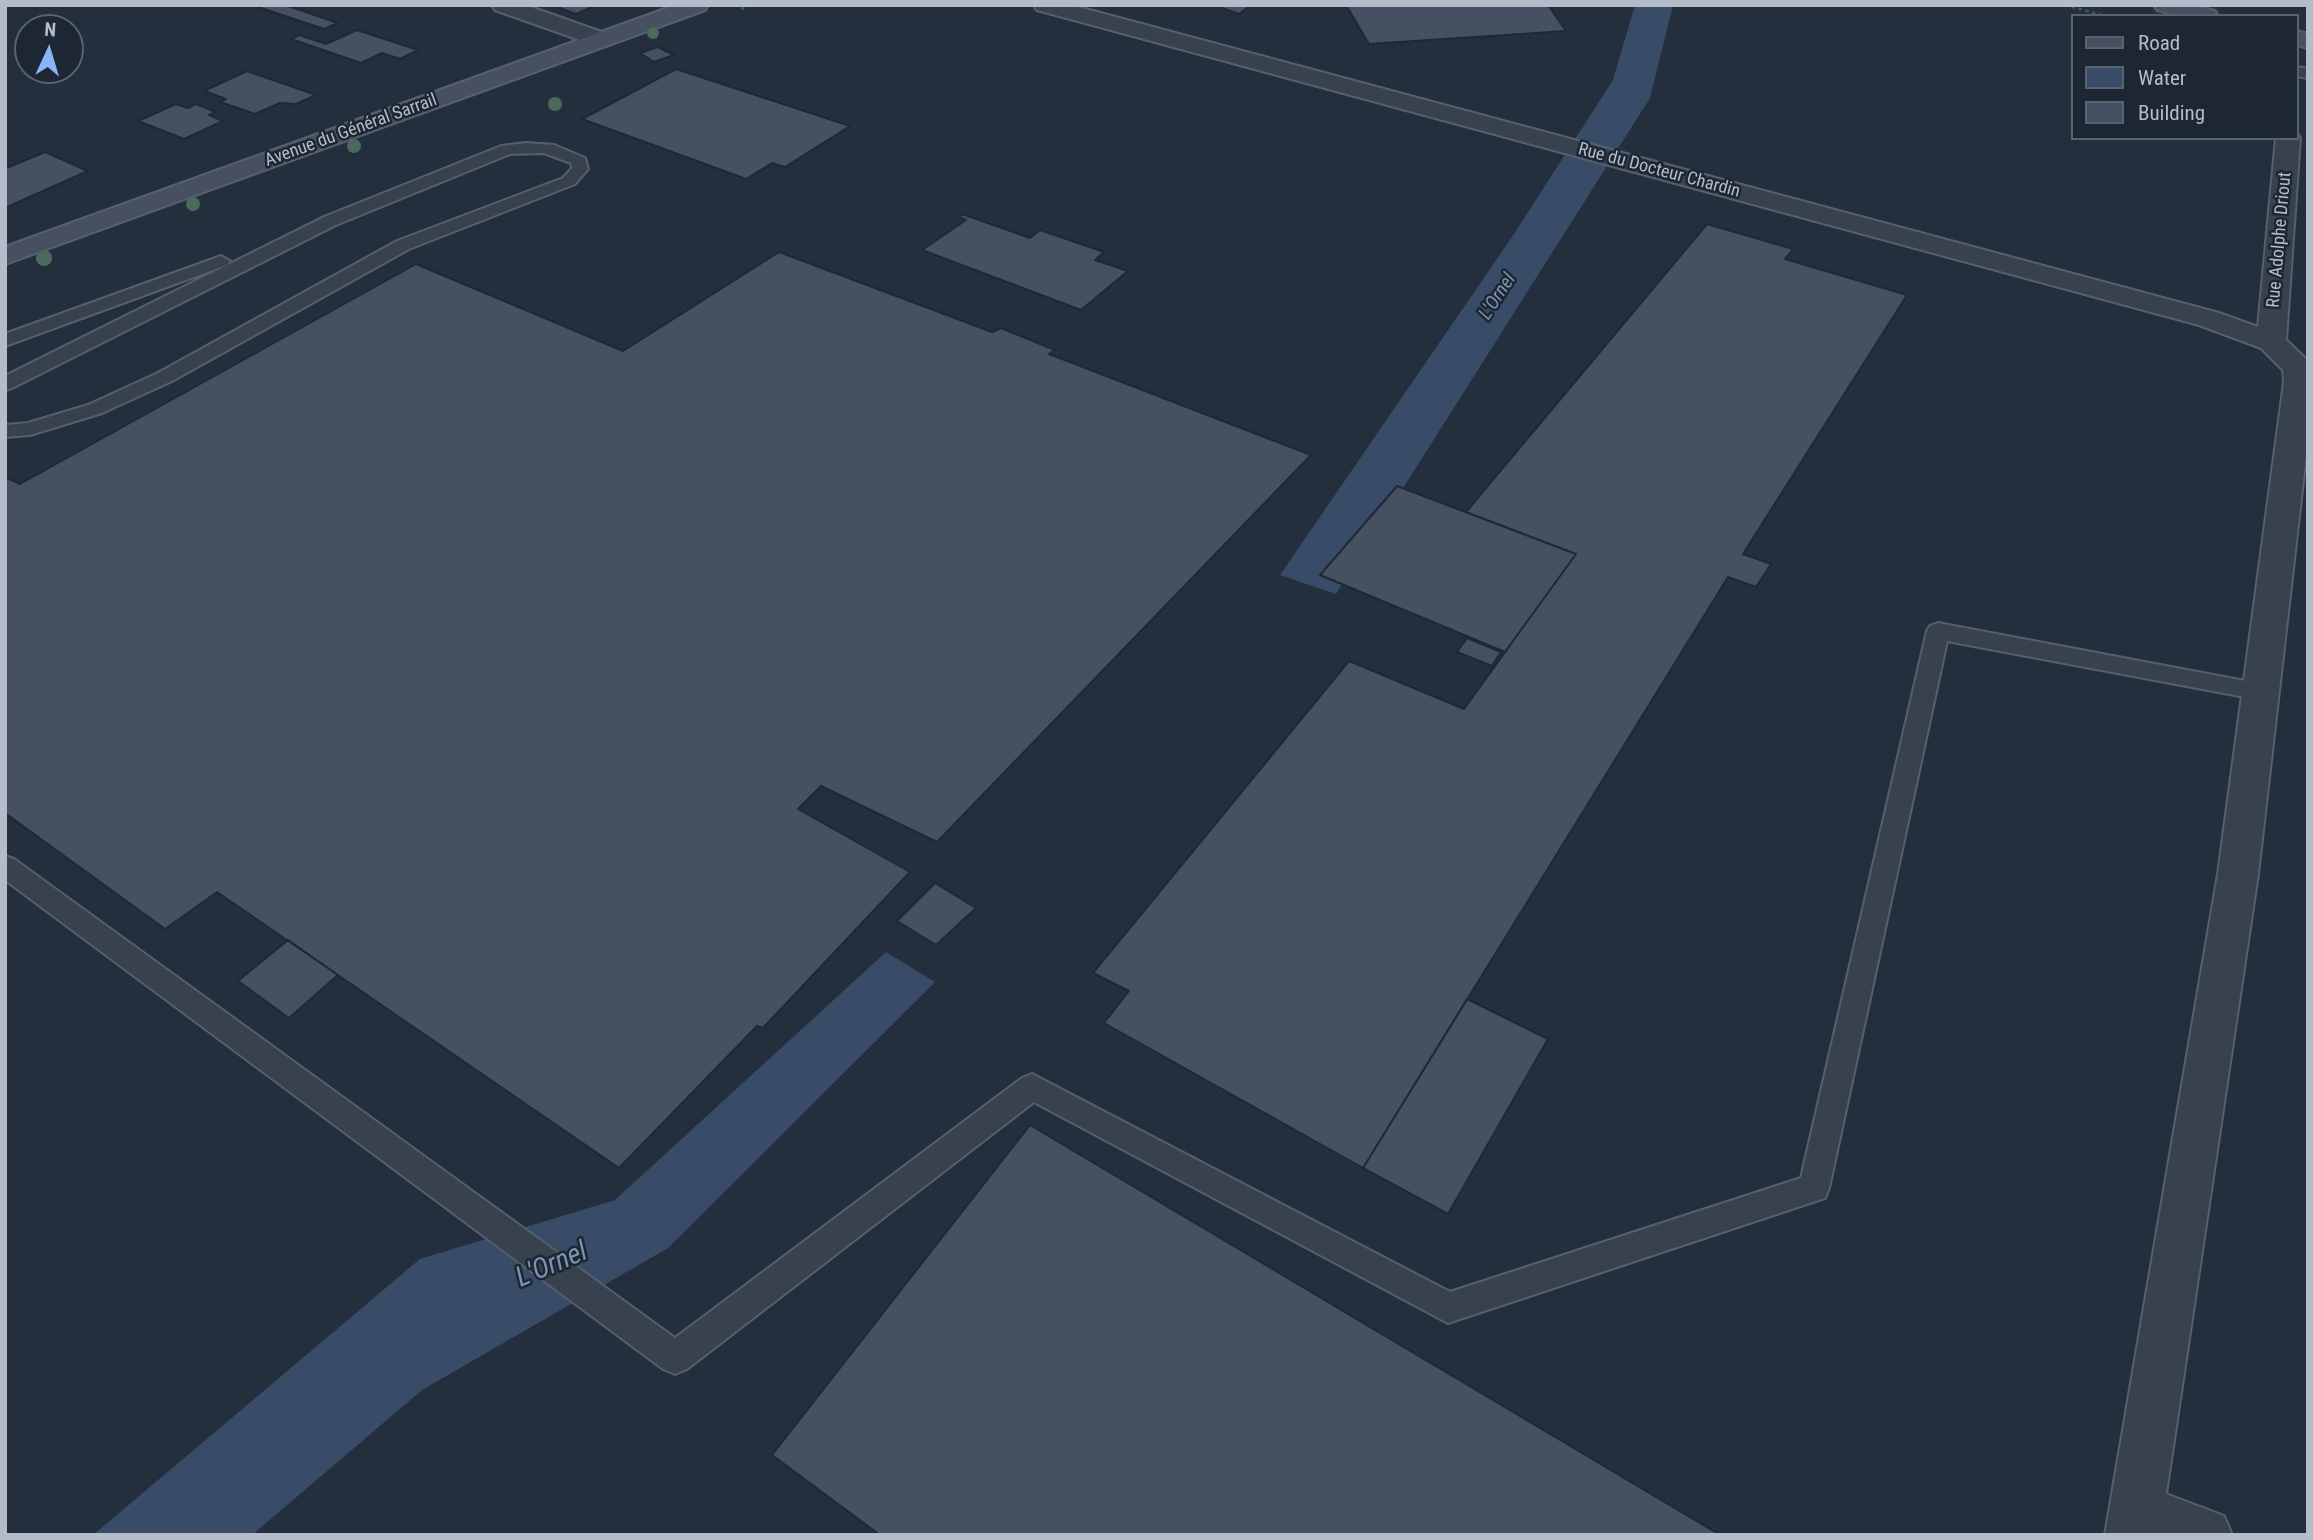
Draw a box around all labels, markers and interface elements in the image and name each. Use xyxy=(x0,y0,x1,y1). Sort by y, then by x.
north arrow xyxy=(14,14,84,84)
legend xyxy=(2072,14,2299,140)
text: N xyxy=(44,18,57,41)
text: Road xyxy=(2138,31,2180,55)
text: Water xyxy=(2138,66,2186,90)
street label: Avenue du Général Sarrail xyxy=(262,90,440,172)
text: Building xyxy=(2138,101,2205,125)
street label: Rue du Docteur Chardin xyxy=(1576,139,1742,203)
street label: Rue Adolphe Driout xyxy=(2263,171,2297,309)
water label: L'Ornel xyxy=(1475,270,1521,324)
water label: L'Ornel xyxy=(511,1236,593,1296)

